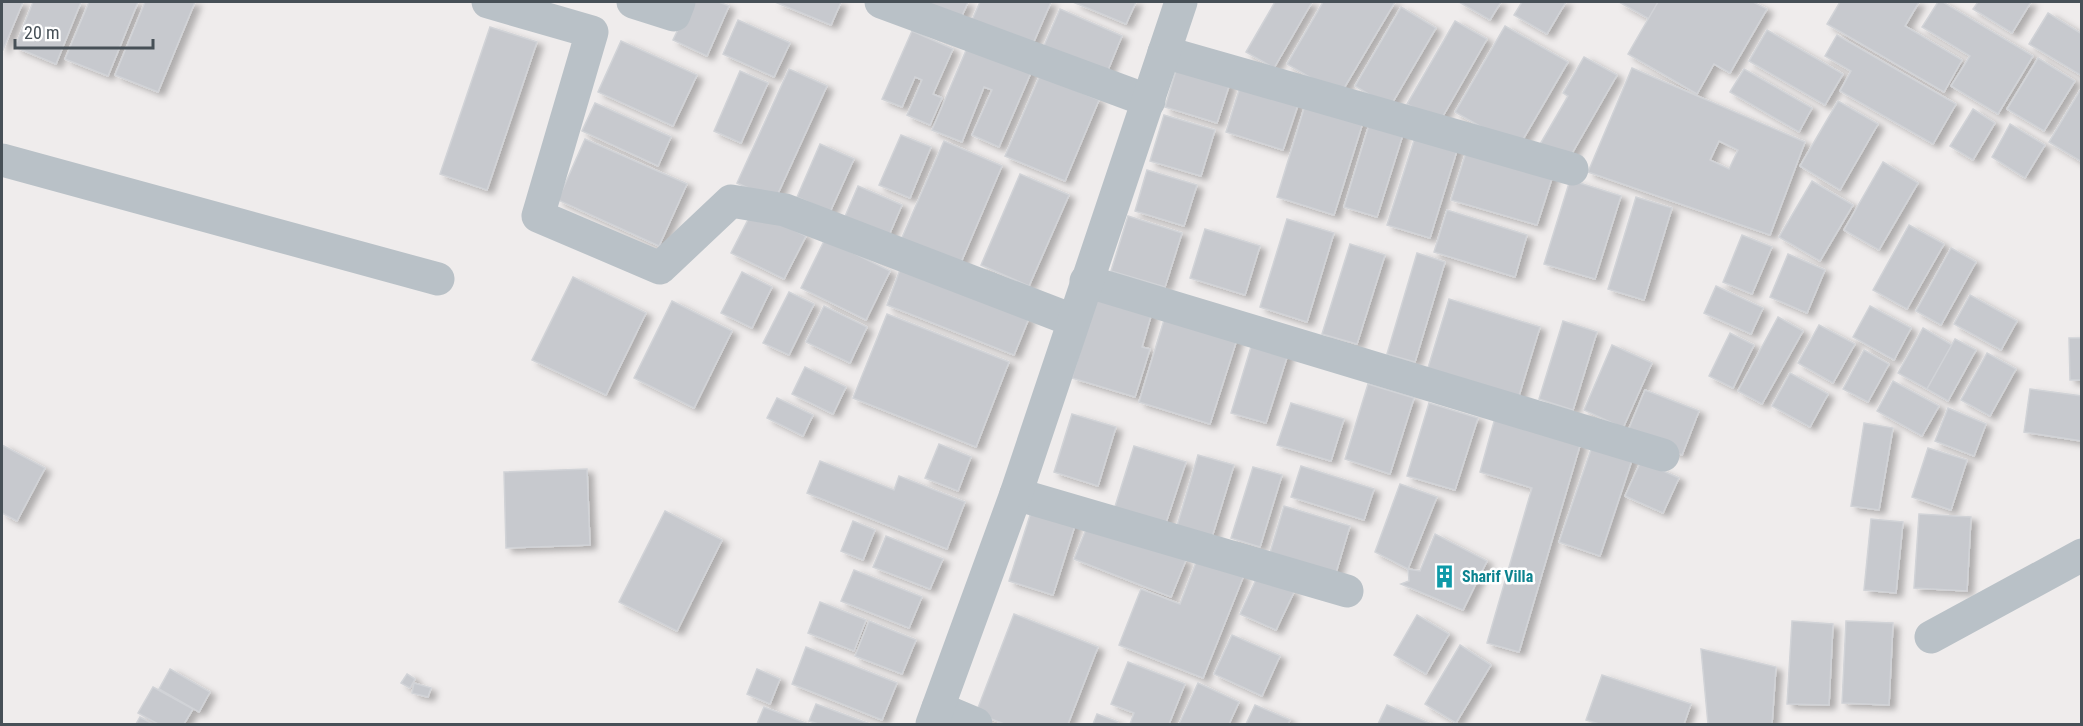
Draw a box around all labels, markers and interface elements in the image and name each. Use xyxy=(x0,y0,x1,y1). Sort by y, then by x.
scale bar xyxy=(15,12,153,50)
text: 20 m xyxy=(24,22,59,43)
building icon: Sharif Villa xyxy=(1431,563,1457,589)
place label: Sharif Villa xyxy=(1462,567,1534,586)

